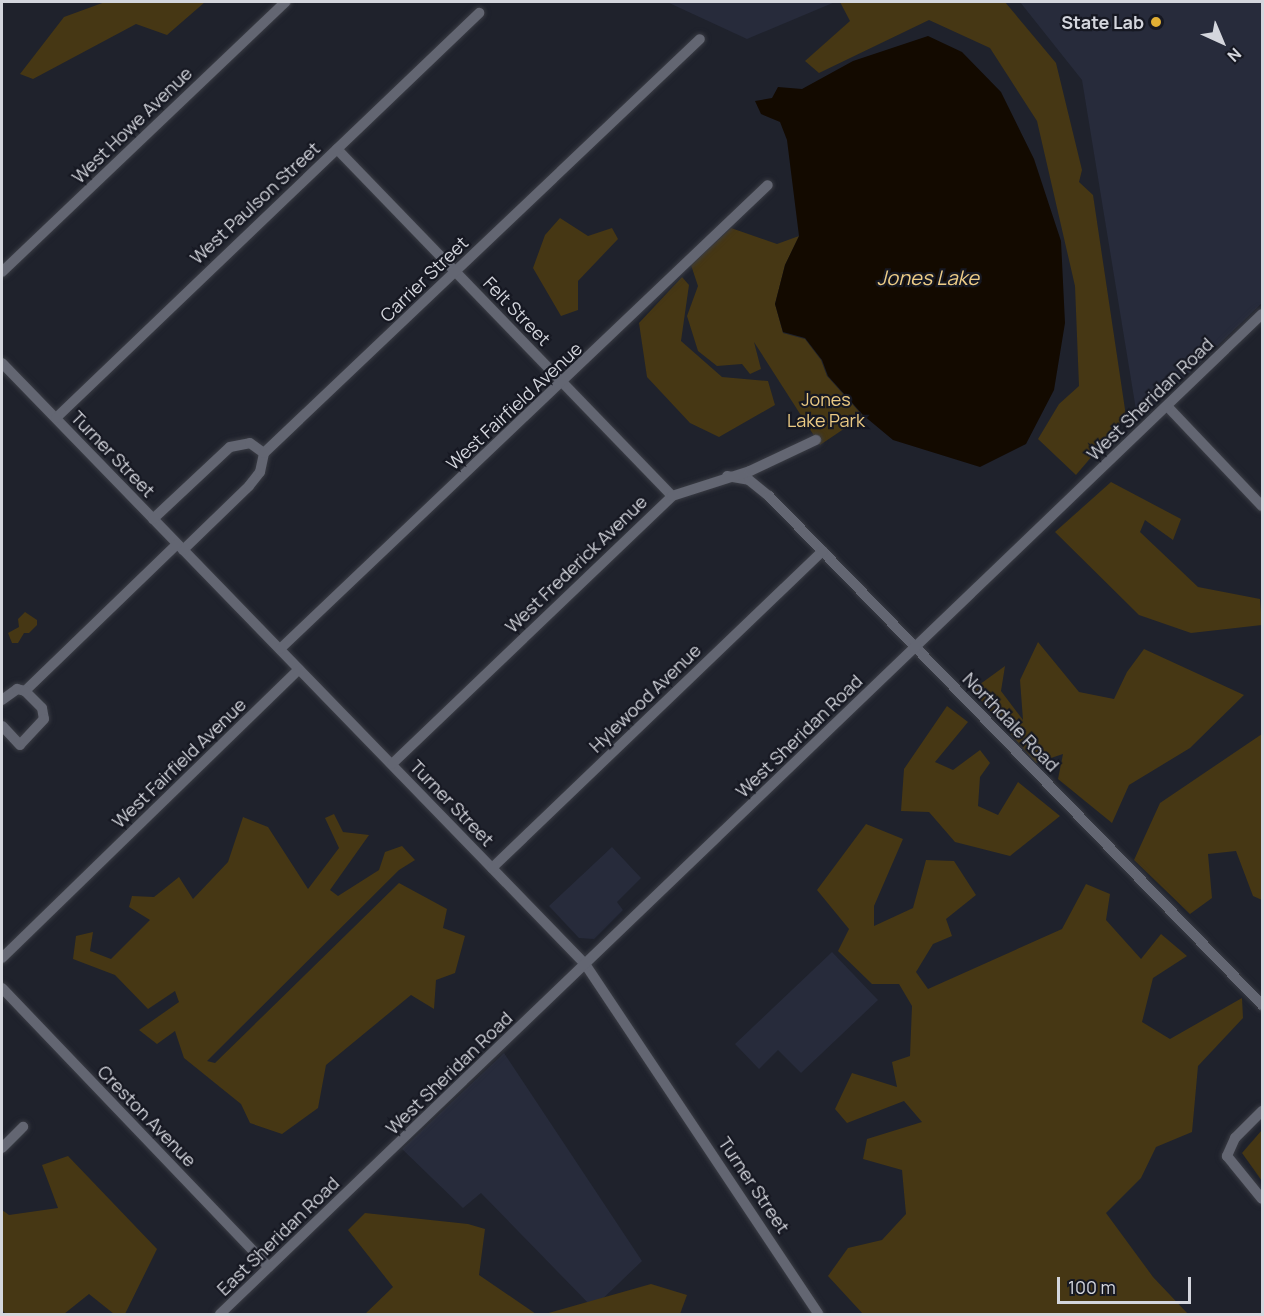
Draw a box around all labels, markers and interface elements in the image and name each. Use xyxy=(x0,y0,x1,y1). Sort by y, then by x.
place label: State Lab xyxy=(1061,11,1144,33)
north arrow xyxy=(1192,12,1252,72)
marker: State Lab xyxy=(1149,15,1163,29)
text: N xyxy=(1223,43,1246,67)
street label: West Howe Avenue xyxy=(68,62,196,188)
street label: West Paulson Street xyxy=(186,137,324,269)
street label: Carrier Street xyxy=(376,232,472,326)
water label: Jones Lake xyxy=(877,265,979,289)
street label: Felt Street xyxy=(479,272,555,350)
street label: West Sheridan Road xyxy=(1082,333,1218,465)
street label: West Fairfield Avenue xyxy=(442,338,586,474)
park label: Jones Lake Park xyxy=(787,389,865,432)
street label: Turner Street xyxy=(67,407,159,501)
street label: West Frederick Avenue xyxy=(501,491,651,637)
street label: Hylewood Avenue xyxy=(585,639,705,757)
street label: Northdale Road xyxy=(958,668,1064,776)
street label: West Sheridan Road xyxy=(731,670,867,802)
street label: West Fairfield Avenue xyxy=(108,694,250,832)
street label: Turner Street xyxy=(406,756,498,850)
street label: West Sheridan Road xyxy=(381,1007,517,1139)
street label: Creston Avenue xyxy=(93,1061,201,1171)
street label: Turner Street xyxy=(714,1133,794,1237)
street label: East Sheridan Road xyxy=(213,1172,343,1300)
scale bar xyxy=(1060,1265,1194,1303)
text: 100 m xyxy=(1068,1275,1116,1299)

